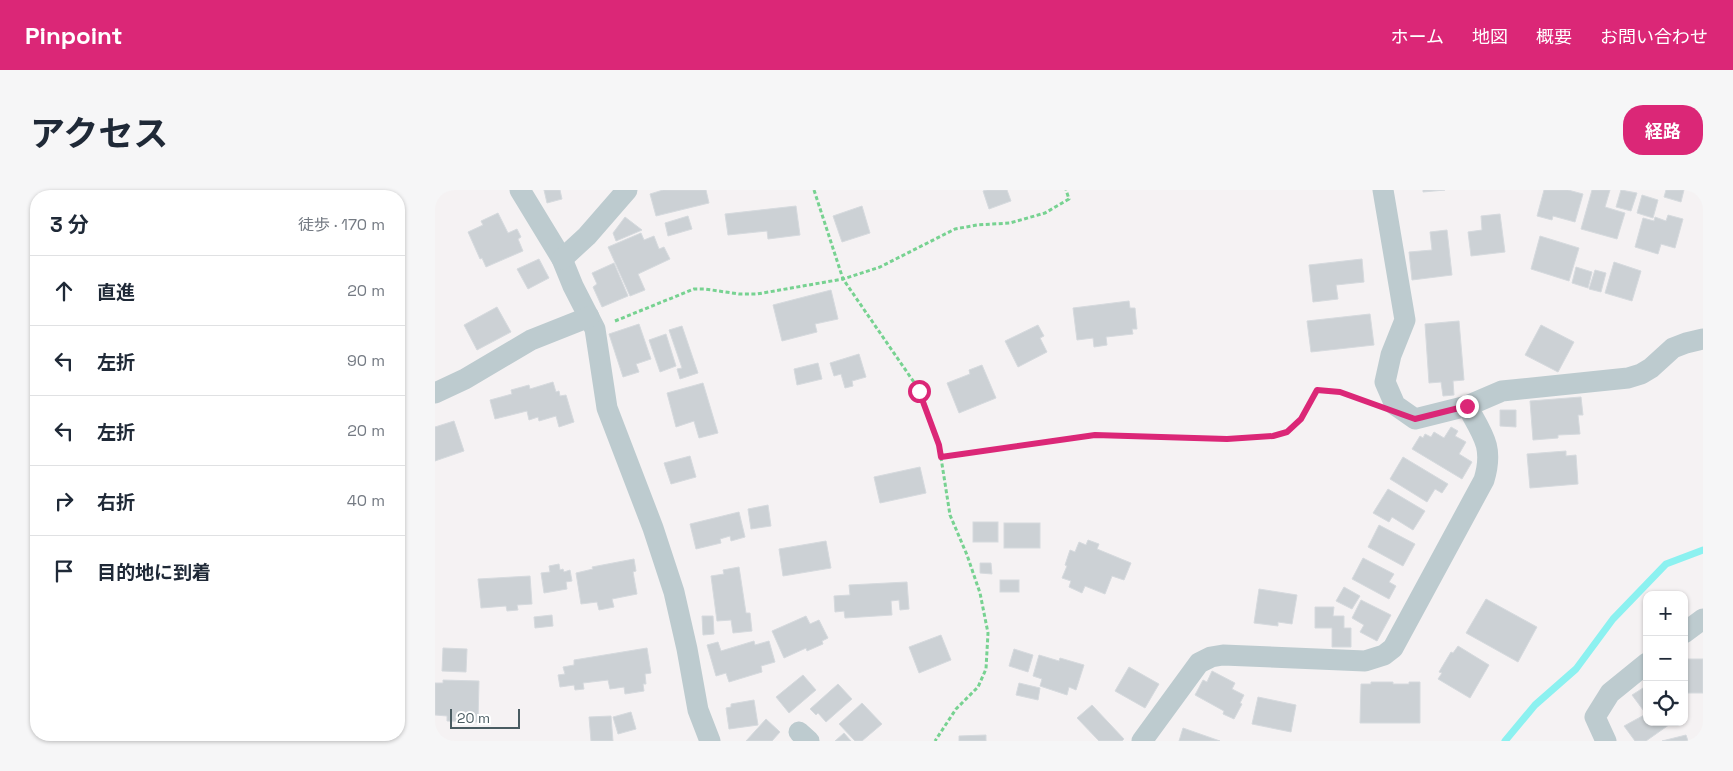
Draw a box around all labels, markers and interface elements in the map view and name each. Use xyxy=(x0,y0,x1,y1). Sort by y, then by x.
text: Pinpoint xyxy=(25,20,122,51)
text: ホーム xyxy=(1391,25,1444,48)
text: 地図 xyxy=(1472,25,1508,48)
text: 概要 xyxy=(1536,25,1572,48)
text: お問い合わせ xyxy=(1600,25,1708,48)
button: 経路 xyxy=(1623,105,1703,155)
text: アクセス xyxy=(30,112,168,156)
text: 3 分 xyxy=(50,211,89,238)
text: 徒歩 · 170 m xyxy=(298,214,385,235)
icon: ahead xyxy=(50,277,78,305)
text: 直進 xyxy=(97,280,135,305)
text: 20 m xyxy=(347,280,385,301)
icon: left xyxy=(50,347,78,375)
text: 左折 xyxy=(97,350,135,375)
text: 90 m xyxy=(347,350,385,371)
route start xyxy=(908,380,931,403)
route end xyxy=(1456,395,1479,418)
icon: left xyxy=(50,417,78,445)
text: 左折 xyxy=(97,420,135,445)
text: 20 m xyxy=(347,420,385,441)
icon: right xyxy=(50,487,78,515)
text: 右折 xyxy=(97,490,135,515)
text: 40 m xyxy=(347,490,385,511)
icon: arrive xyxy=(50,557,78,585)
text: 目的地に到着 xyxy=(97,560,211,585)
map controls xyxy=(1643,591,1688,726)
button: + xyxy=(1643,591,1688,636)
button: − xyxy=(1643,636,1688,681)
button: locate xyxy=(1643,681,1688,726)
scale bar xyxy=(450,706,520,729)
text: 20 m xyxy=(457,709,490,727)

